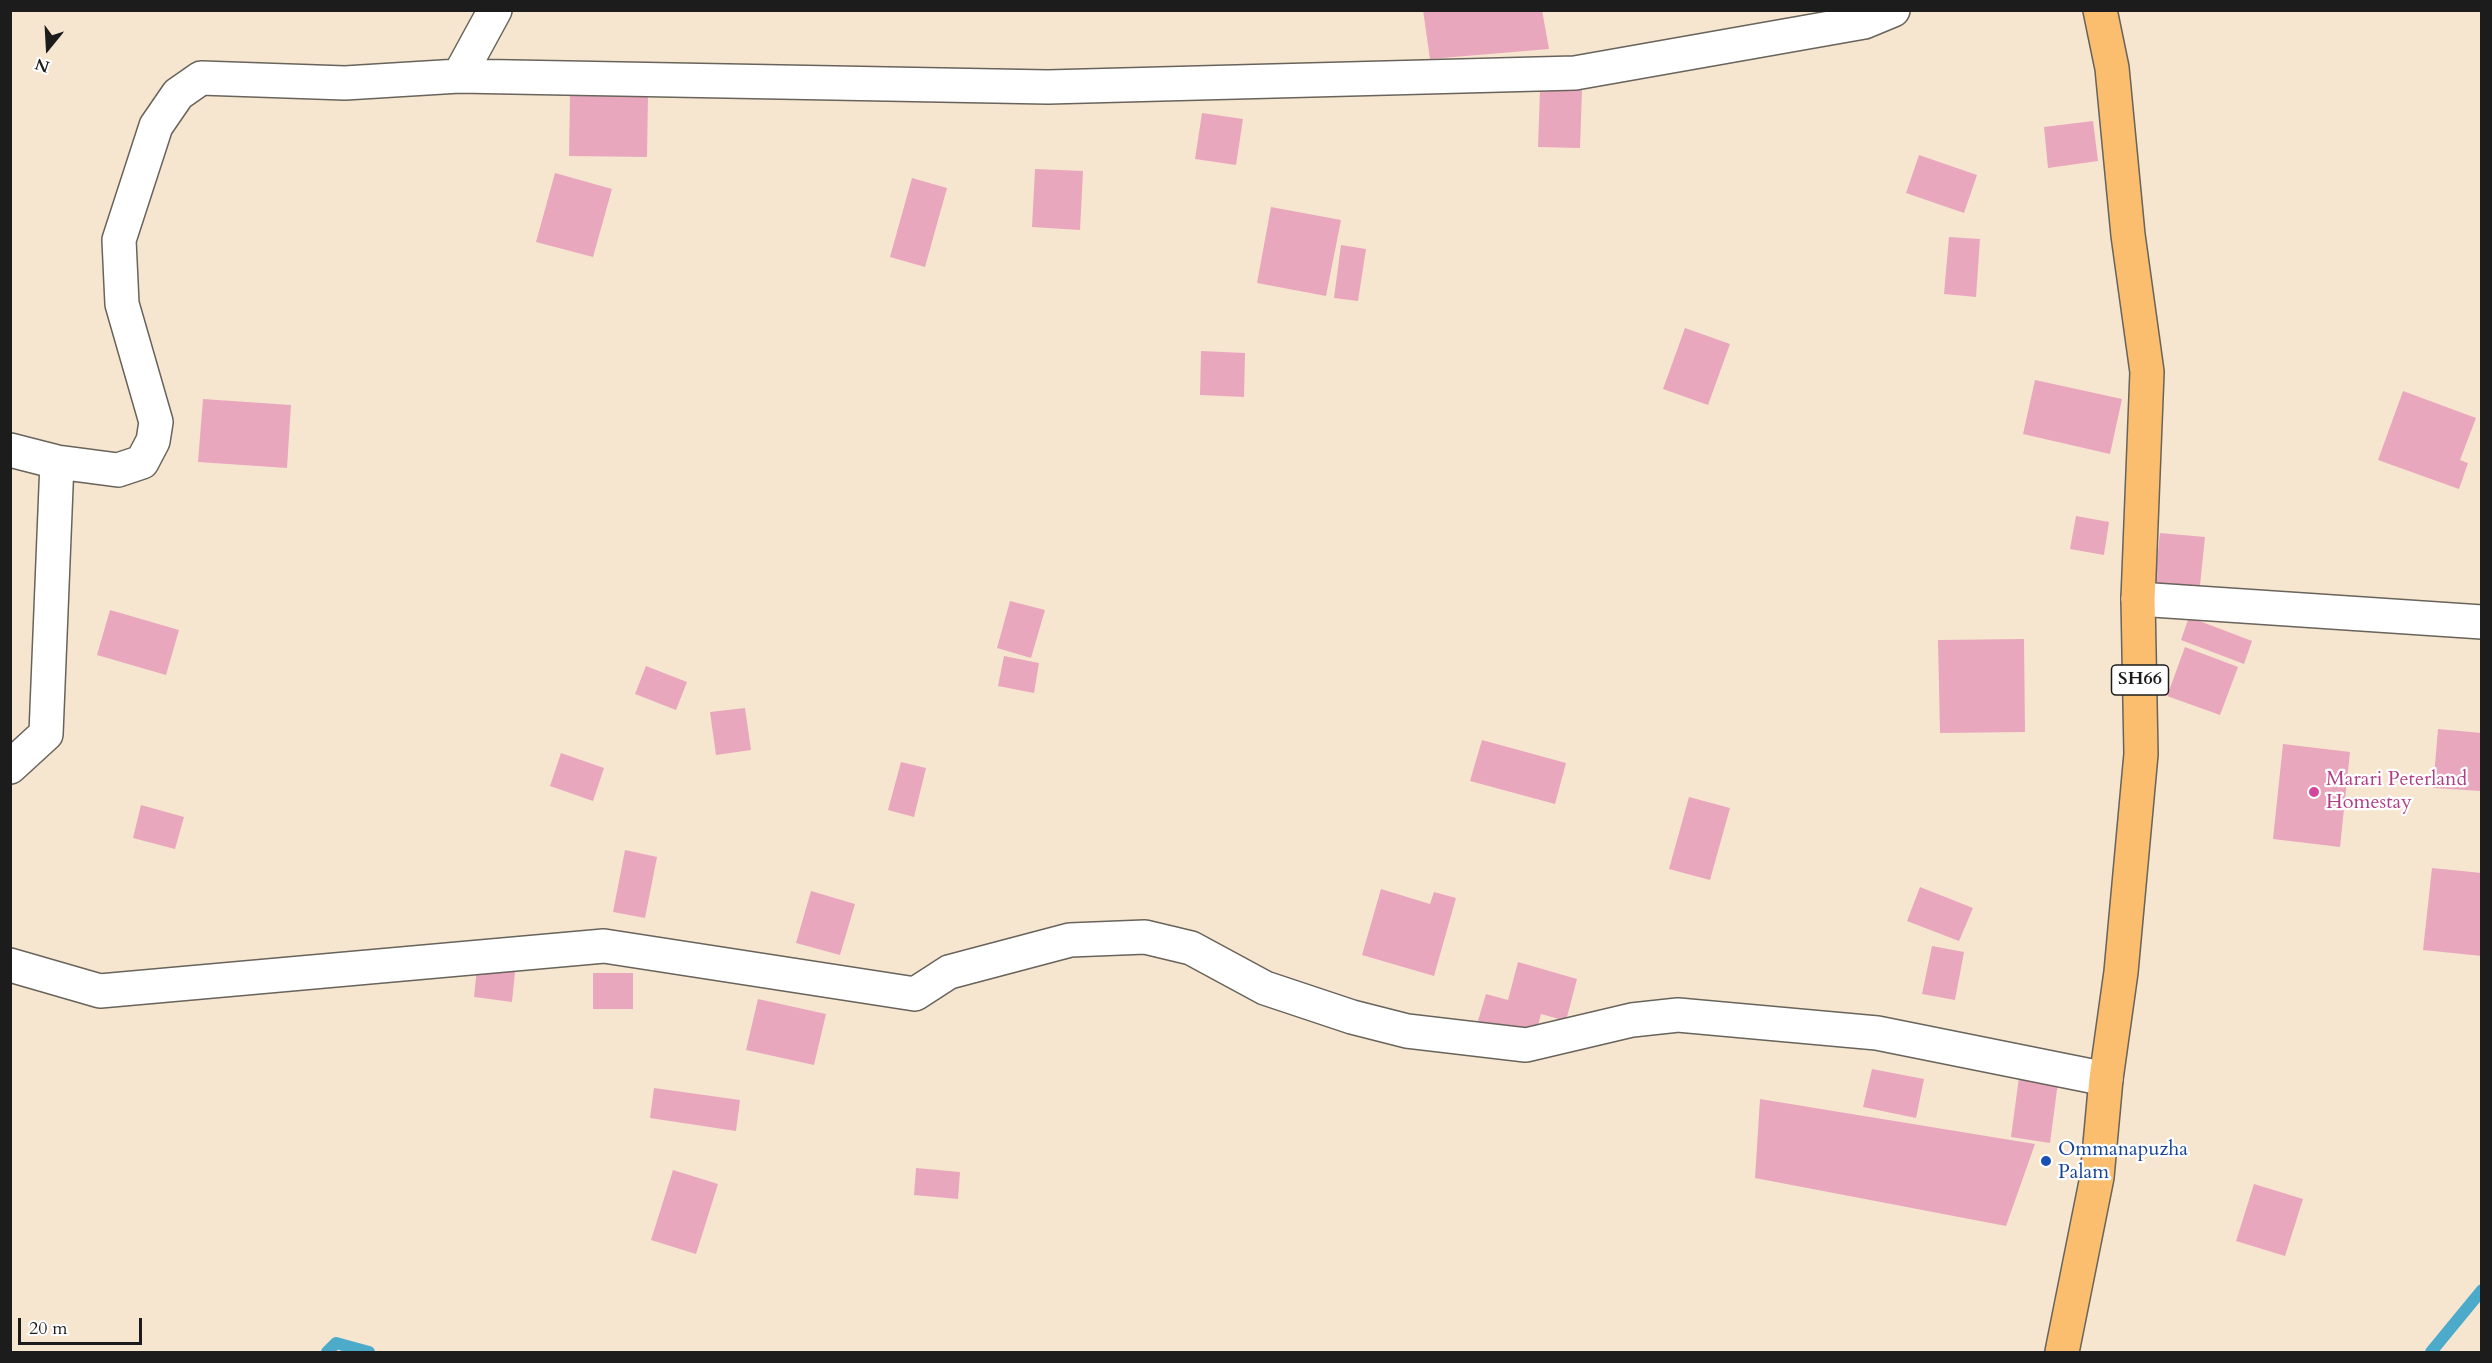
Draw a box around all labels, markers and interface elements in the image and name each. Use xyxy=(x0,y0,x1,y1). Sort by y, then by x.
north arrow xyxy=(18,18,78,78)
text: N xyxy=(32,53,52,78)
road number: SH66 xyxy=(2112,665,2168,695)
place label: Marari Peterland Homestay xyxy=(2326,768,2467,815)
marker: Marari Peterland Homestay xyxy=(2307,785,2321,799)
place label: Ommanapuzha Palam xyxy=(2058,1138,2188,1185)
marker: Ommanapuzha Palam xyxy=(2039,1154,2053,1168)
scale bar xyxy=(21,1306,146,1344)
text: 20 m xyxy=(29,1316,68,1341)

